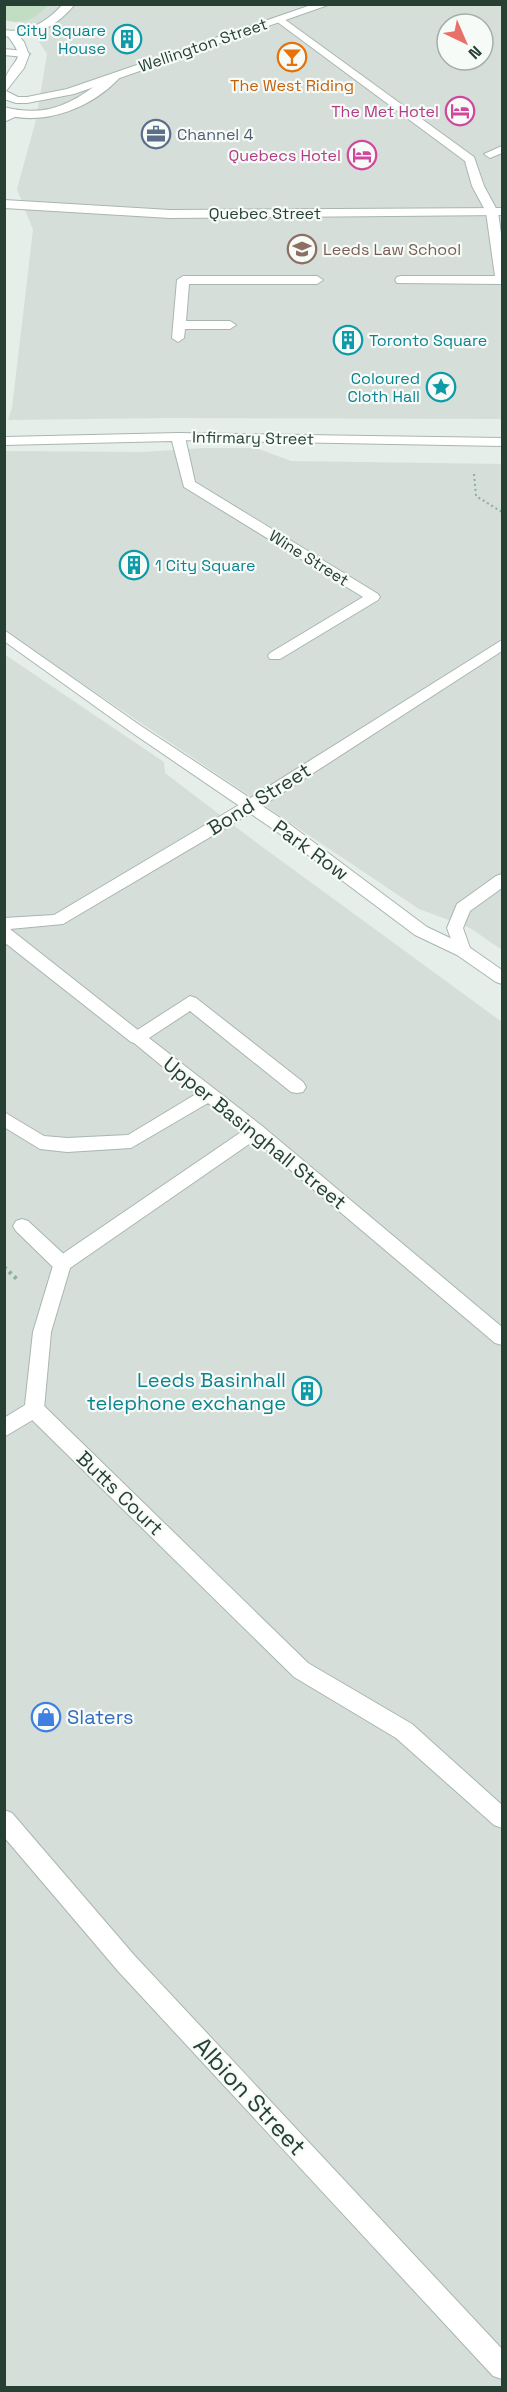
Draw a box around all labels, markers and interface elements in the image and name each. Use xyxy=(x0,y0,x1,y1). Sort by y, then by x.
north arrow xyxy=(435,12,495,72)
street label: Wellington Street xyxy=(136,13,270,77)
place label: City Square House xyxy=(16,20,106,59)
building icon: City Square House xyxy=(111,23,143,55)
bar icon: The West Riding xyxy=(276,41,308,73)
text: N xyxy=(464,41,486,64)
place label: The West Riding xyxy=(230,75,354,96)
hotel icon: The Met Hotel xyxy=(444,95,476,127)
place label: The Met Hotel xyxy=(331,101,439,122)
office icon: Channel 4 xyxy=(140,118,172,150)
place label: Channel 4 xyxy=(177,124,253,145)
hotel icon: Quebecs Hotel xyxy=(346,139,378,171)
place label: Quebecs Hotel xyxy=(229,145,341,166)
street label: Quebec Street xyxy=(209,203,321,224)
school or university icon: Leeds Law School xyxy=(286,233,318,265)
place label: Leeds Law School xyxy=(323,239,461,260)
building icon: Toronto Square xyxy=(332,324,364,356)
place label: Toronto Square xyxy=(369,330,487,351)
place label: Coloured Cloth Hall xyxy=(347,368,420,407)
place icon: Coloured Cloth Hall xyxy=(425,371,457,403)
street label: Infirmary Street xyxy=(192,426,314,450)
street label: Wine Street xyxy=(265,525,353,591)
building icon: 1 City Square xyxy=(118,549,150,581)
place label: 1 City Square xyxy=(155,555,256,576)
street label: Bond Street xyxy=(203,757,315,841)
street label: Park Row xyxy=(268,814,354,886)
street label: Upper Basinghall Street xyxy=(158,1051,352,1215)
place label: Leeds Basinhall telephone exchange xyxy=(87,1367,286,1416)
building icon: Leeds Basinhall telephone exchange xyxy=(291,1375,323,1407)
street label: Butts Court xyxy=(71,1445,169,1541)
shop icon: Slaters xyxy=(30,1701,62,1733)
place label: Slaters xyxy=(67,1704,134,1730)
street label: Albion Street xyxy=(187,2030,313,2162)

